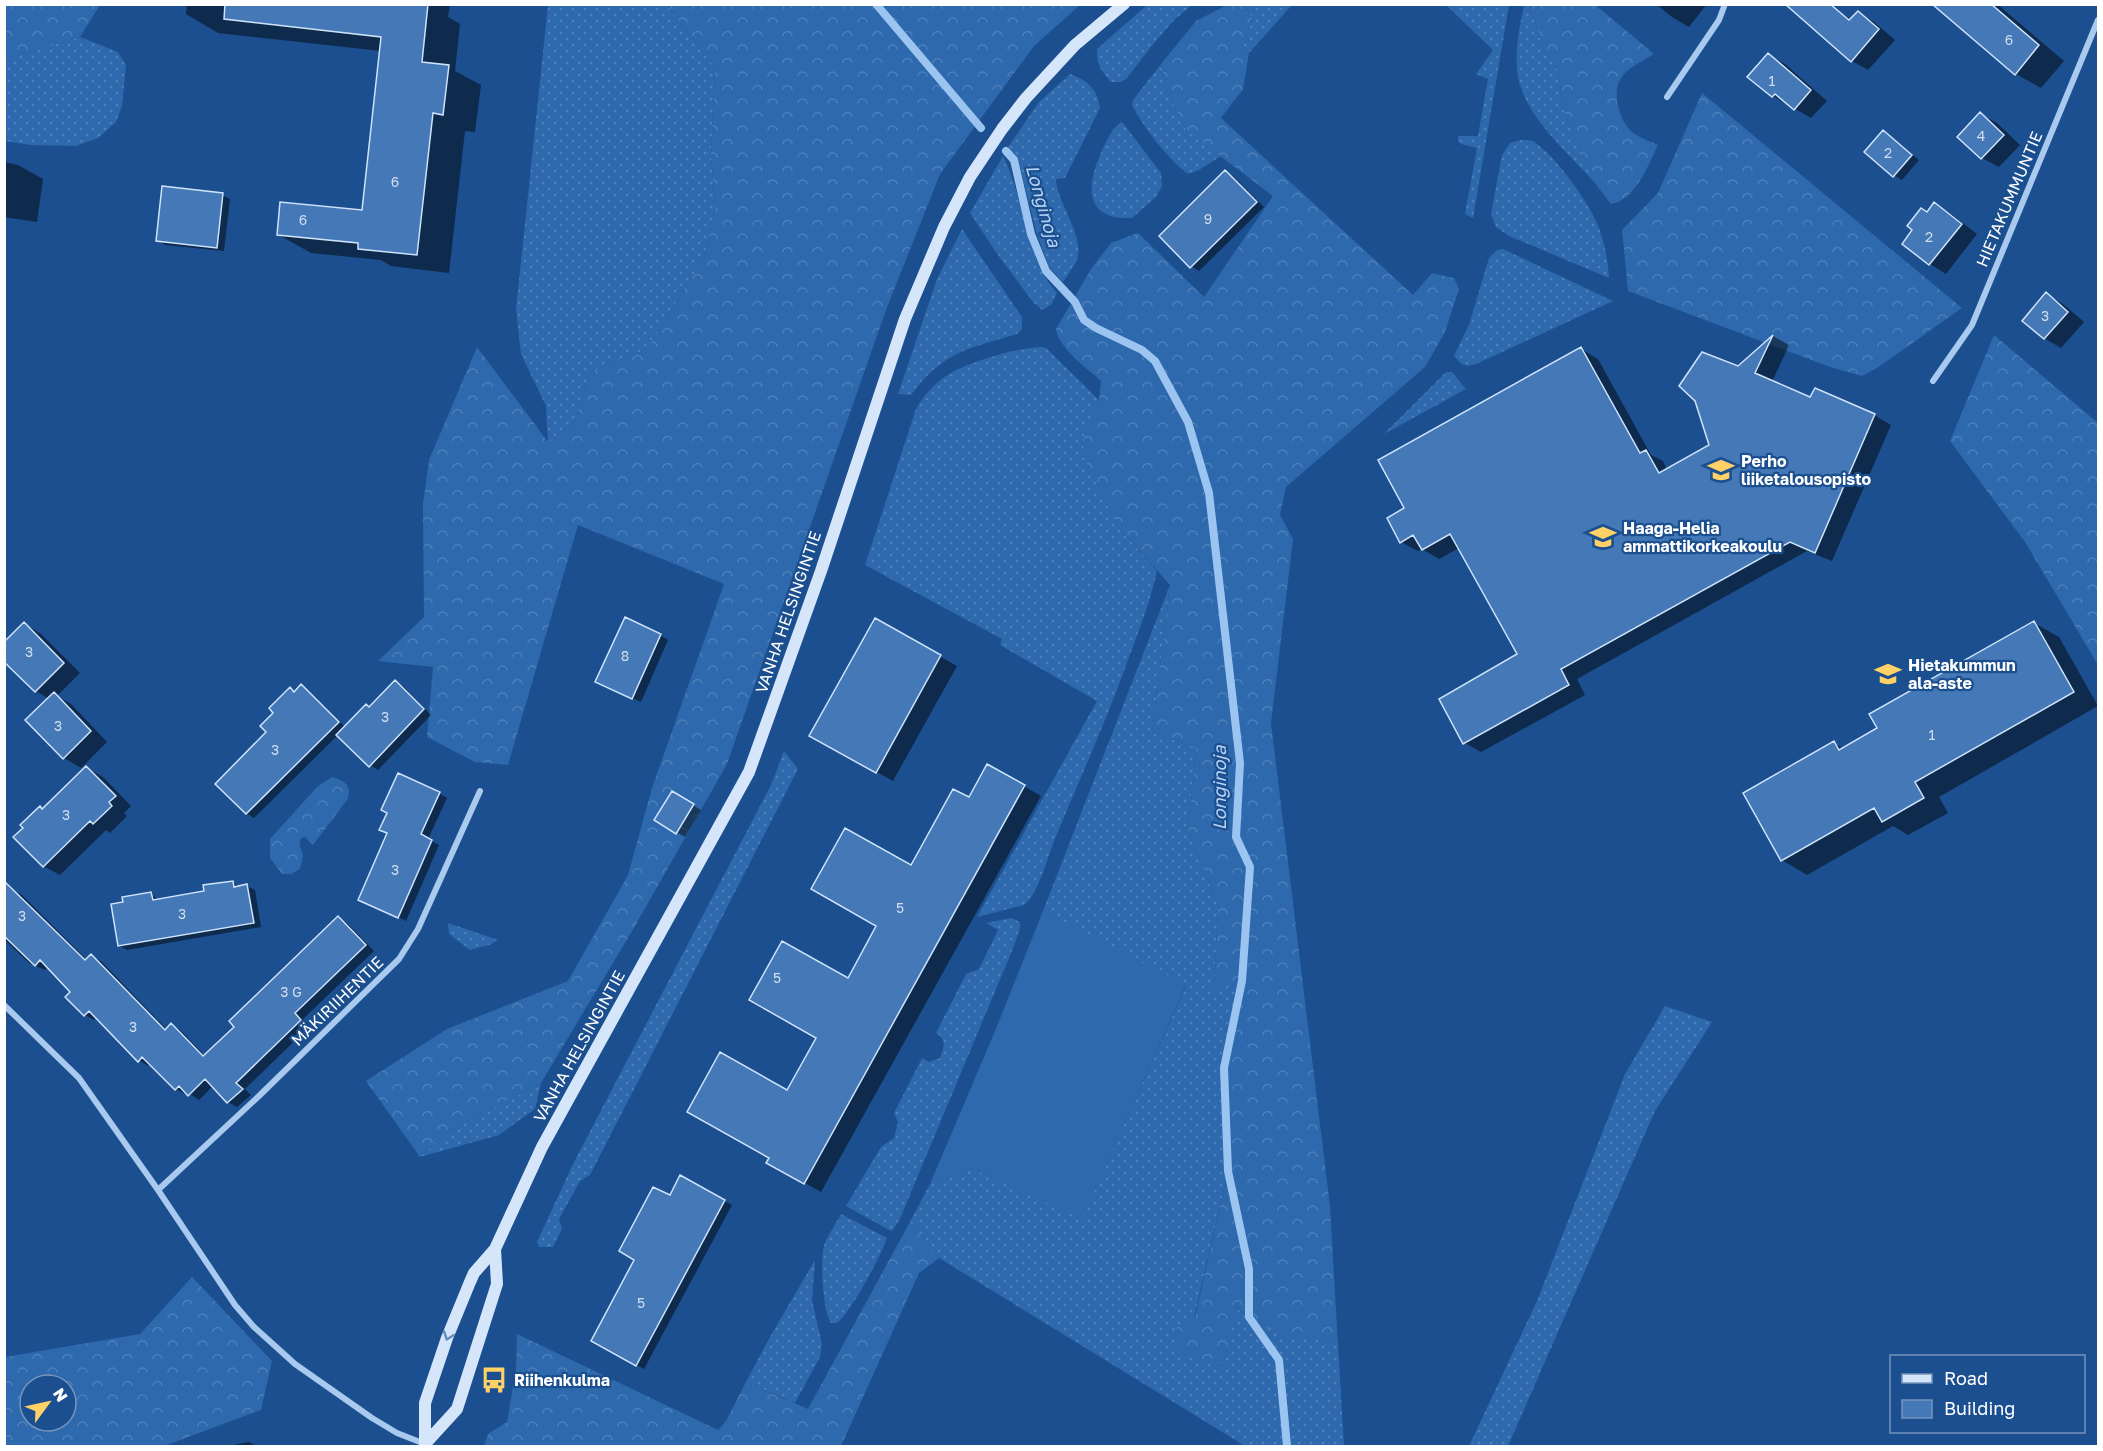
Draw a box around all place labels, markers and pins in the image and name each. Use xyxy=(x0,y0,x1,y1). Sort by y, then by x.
place label: Perho liiketalousopisto xyxy=(1741,451,1872,489)
school or university icon: Perho liiketalousopisto xyxy=(1706,455,1736,485)
place label: Haaga-Helia ammattikorkeakoulu xyxy=(1623,518,1782,556)
school or university icon: Haaga-Helia ammattikorkeakoulu xyxy=(1588,522,1618,552)
place label: Hietakummun ala-aste xyxy=(1908,655,2016,693)
school or university icon: Hietakummun ala-aste xyxy=(1873,659,1903,689)
bus stop icon: Riihenkulma xyxy=(479,1365,509,1395)
place label: Riihenkulma xyxy=(514,1370,610,1390)

